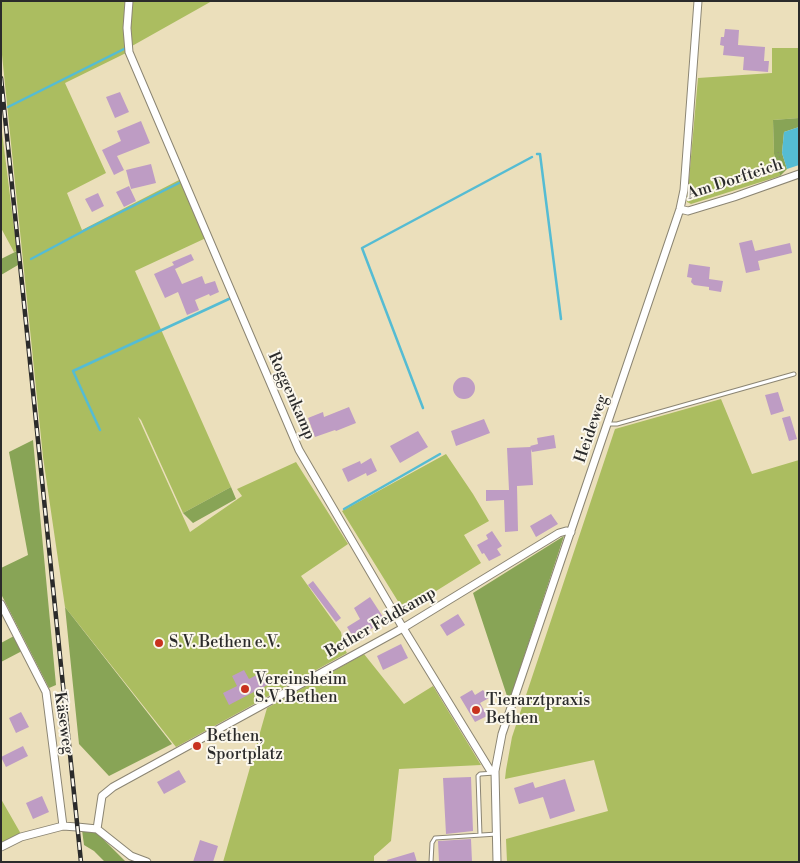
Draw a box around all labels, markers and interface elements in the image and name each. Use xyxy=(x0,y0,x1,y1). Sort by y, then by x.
street label: Am Dorfteich xyxy=(685,155,785,205)
street label: Roggenkamp xyxy=(263,349,319,443)
street label: Heideweg xyxy=(571,392,613,466)
street label: Bether Feldkamp xyxy=(322,584,440,662)
place label: S.V. Bethen e.V. xyxy=(169,633,280,653)
marker: S.V. Bethen e.V. xyxy=(153,637,165,649)
place label: Vereinsheim S.V. Bethen xyxy=(255,670,347,708)
marker: Vereinsheim S.V. Bethen xyxy=(239,683,251,695)
street label: Käseweg xyxy=(49,691,77,755)
place label: Tierarztpraxis Bethen xyxy=(486,691,590,729)
marker: Tierarztpraxis Bethen xyxy=(470,704,482,716)
place label: Bethen, Sportplatz xyxy=(207,727,283,765)
marker: Bethen, Sportplatz xyxy=(191,740,203,752)

